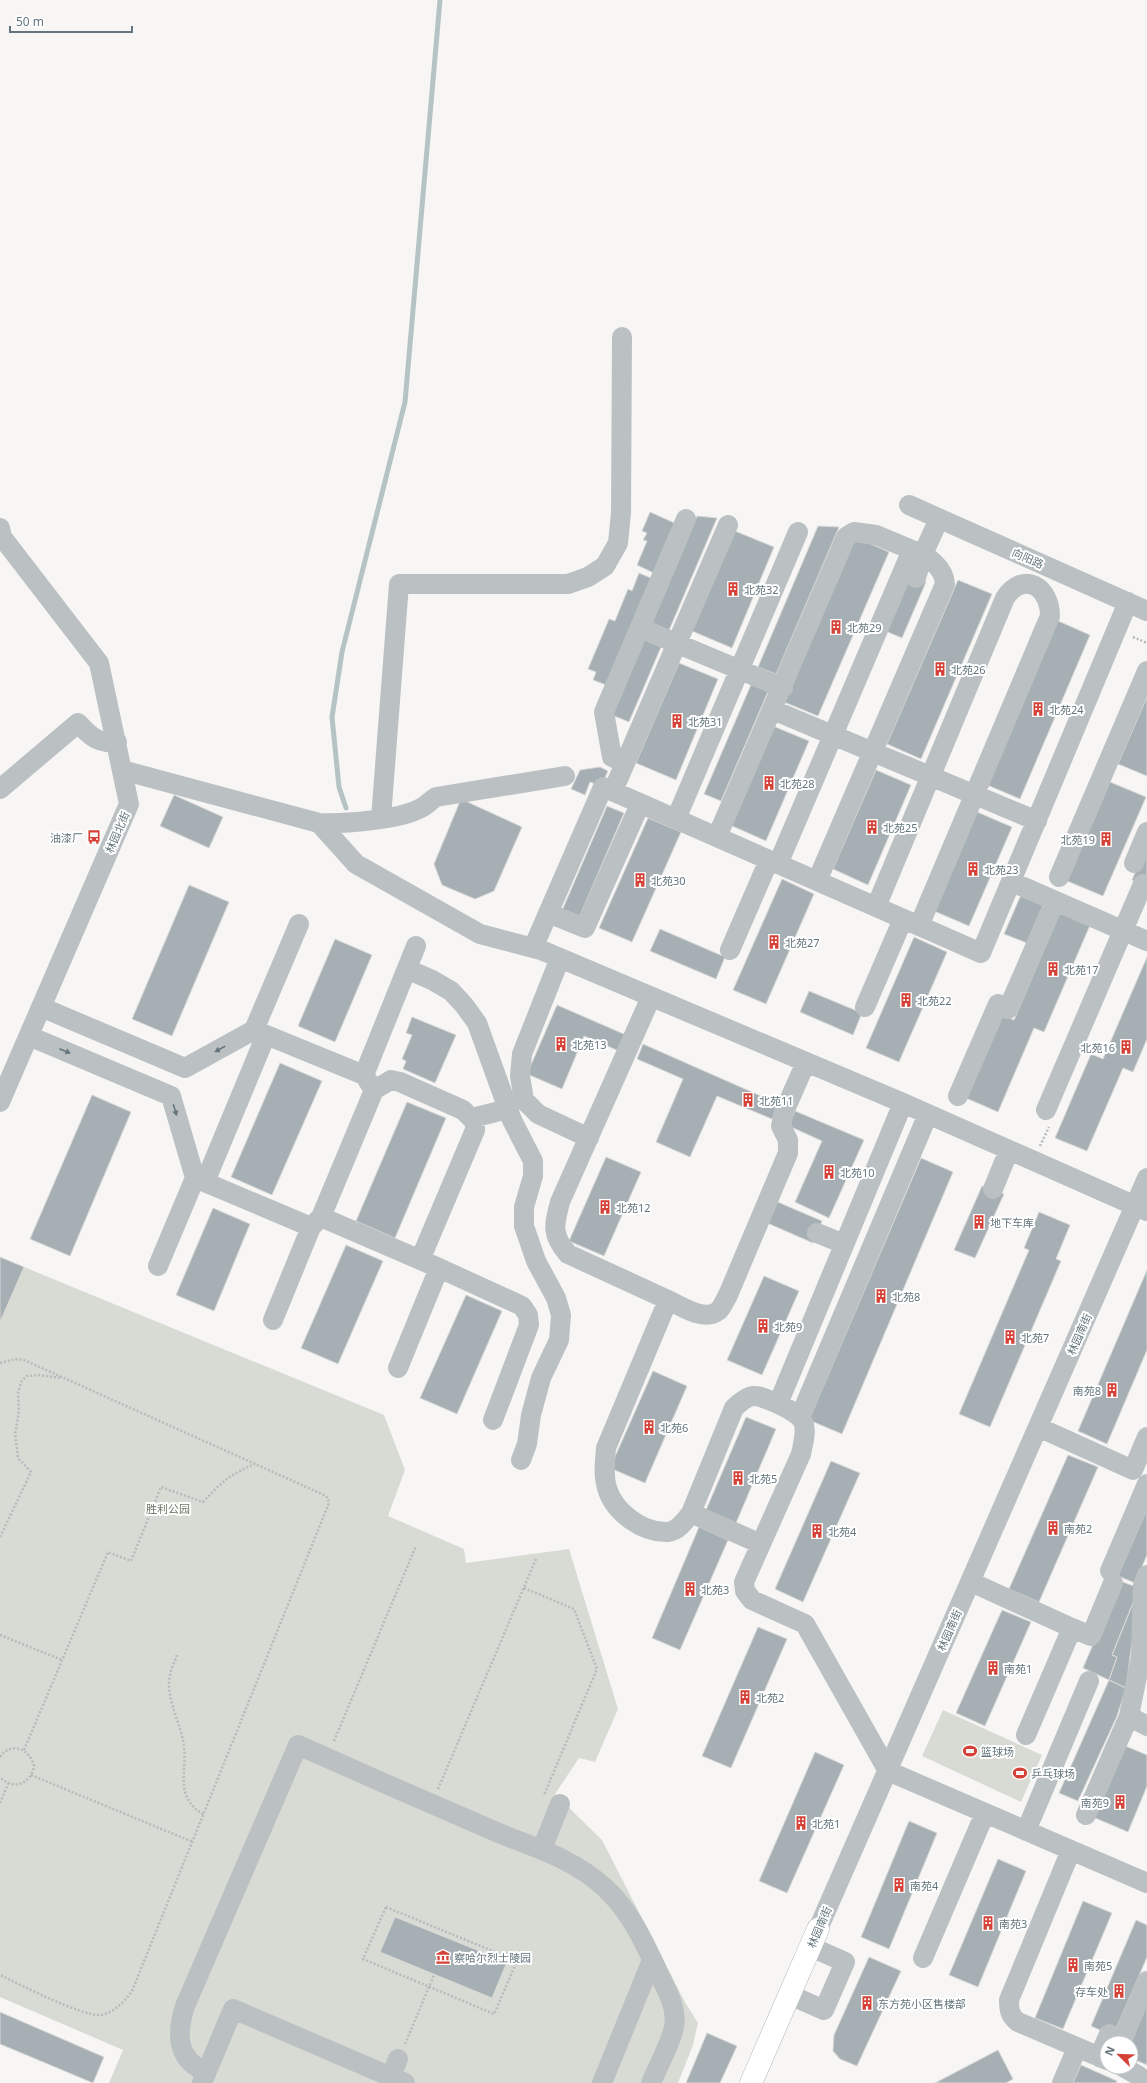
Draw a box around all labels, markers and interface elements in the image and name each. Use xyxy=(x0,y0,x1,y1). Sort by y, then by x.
scale bar xyxy=(10,8,132,34)
text: 50 m xyxy=(16,13,44,30)
street label: 向阳路 xyxy=(1010,544,1046,572)
building icon: 北苑32 xyxy=(725,581,741,597)
place label: 北苑32 xyxy=(744,582,779,597)
building icon: 北苑29 xyxy=(828,619,844,635)
place label: 北苑29 xyxy=(847,620,882,635)
building icon: 北苑26 xyxy=(932,661,948,677)
place label: 北苑26 xyxy=(951,662,986,677)
building icon: 北苑24 xyxy=(1030,701,1046,717)
place label: 北苑24 xyxy=(1049,702,1084,717)
building icon: 北苑31 xyxy=(669,713,685,729)
place label: 北苑31 xyxy=(688,714,723,729)
building icon: 北苑28 xyxy=(761,775,777,791)
place label: 北苑28 xyxy=(780,776,815,791)
street label: 林园北街 xyxy=(102,809,132,855)
building icon: 北苑25 xyxy=(864,819,880,835)
place label: 北苑25 xyxy=(883,820,918,835)
bus stop icon: 油漆厂 xyxy=(86,829,102,845)
place label: 油漆厂 xyxy=(50,830,83,845)
building icon: 北苑19 xyxy=(1098,831,1114,847)
place label: 北苑19 xyxy=(1060,832,1095,847)
building icon: 北苑23 xyxy=(965,861,981,877)
place label: 北苑23 xyxy=(984,862,1019,877)
building icon: 北苑30 xyxy=(632,872,648,888)
place label: 北苑30 xyxy=(651,873,686,888)
building icon: 北苑27 xyxy=(766,934,782,950)
place label: 北苑27 xyxy=(785,935,820,950)
building icon: 北苑17 xyxy=(1045,961,1061,977)
place label: 北苑17 xyxy=(1064,962,1099,977)
building icon: 北苑22 xyxy=(898,992,914,1008)
place label: 北苑22 xyxy=(917,993,952,1008)
building icon: 北苑13 xyxy=(553,1036,569,1052)
place label: 北苑13 xyxy=(572,1037,607,1052)
building icon: 北苑16 xyxy=(1118,1039,1134,1055)
place label: 北苑16 xyxy=(1080,1040,1115,1055)
one-way arrow xyxy=(214,1045,226,1052)
one-way arrow xyxy=(59,1048,70,1054)
building icon: 北苑11 xyxy=(740,1092,756,1108)
place label: 北苑11 xyxy=(759,1093,794,1108)
one-way arrow xyxy=(172,1104,178,1116)
building icon: 北苑10 xyxy=(821,1164,837,1180)
place label: 北苑10 xyxy=(840,1165,875,1180)
building icon: 北苑12 xyxy=(597,1199,613,1215)
place label: 北苑12 xyxy=(616,1200,651,1215)
building icon: 地下车库 xyxy=(971,1214,987,1230)
place label: 地下车库 xyxy=(990,1215,1034,1230)
building icon: 北苑8 xyxy=(873,1288,889,1304)
place label: 北苑8 xyxy=(892,1289,920,1304)
street label: 林园南街 xyxy=(1063,1311,1095,1357)
building icon: 北苑9 xyxy=(755,1318,771,1334)
place label: 北苑9 xyxy=(774,1319,802,1334)
building icon: 北苑7 xyxy=(1002,1329,1018,1345)
place label: 北苑7 xyxy=(1021,1330,1049,1345)
building icon: 南苑8 xyxy=(1104,1382,1120,1398)
place label: 南苑8 xyxy=(1073,1383,1101,1398)
building icon: 北苑6 xyxy=(641,1419,657,1435)
place label: 北苑6 xyxy=(660,1420,688,1435)
building icon: 北苑5 xyxy=(730,1470,746,1486)
place label: 北苑5 xyxy=(749,1471,777,1486)
park label: 胜利公园 xyxy=(146,1501,190,1516)
building icon: 南苑2 xyxy=(1045,1520,1061,1536)
place label: 南苑2 xyxy=(1064,1521,1092,1536)
building icon: 北苑4 xyxy=(809,1523,825,1539)
place label: 北苑4 xyxy=(828,1524,857,1539)
building icon: 北苑3 xyxy=(682,1581,698,1597)
place label: 北苑3 xyxy=(701,1582,729,1597)
street label: 林园南街 xyxy=(933,1607,965,1653)
building icon: 南苑1 xyxy=(985,1660,1001,1676)
place label: 南苑1 xyxy=(1004,1661,1032,1676)
building icon: 北苑2 xyxy=(737,1689,753,1705)
place label: 北苑2 xyxy=(756,1690,784,1705)
sports icon: 篮球场 xyxy=(962,1743,978,1759)
place label: 篮球场 xyxy=(981,1744,1014,1759)
sports icon: 乒乓球场 xyxy=(1012,1765,1028,1781)
place label: 乒乓球场 xyxy=(1031,1766,1075,1781)
building icon: 南苑9 xyxy=(1112,1794,1128,1810)
place label: 南苑9 xyxy=(1081,1795,1109,1810)
building icon: 北苑1 xyxy=(793,1815,809,1831)
place label: 北苑1 xyxy=(812,1816,840,1831)
building icon: 南苑4 xyxy=(891,1877,907,1893)
place label: 南苑4 xyxy=(910,1878,939,1893)
street label: 林园南街 xyxy=(804,1904,834,1950)
building icon: 南苑3 xyxy=(980,1915,996,1931)
place label: 南苑3 xyxy=(999,1916,1027,1931)
museum icon: 察哈尔烈士陵园 xyxy=(435,1949,451,1965)
place label: 察哈尔烈士陵园 xyxy=(454,1950,531,1965)
building icon: 南苑5 xyxy=(1065,1957,1081,1973)
place label: 南苑5 xyxy=(1084,1958,1112,1973)
building icon: 存车处 xyxy=(1111,1983,1127,1999)
place label: 存车处 xyxy=(1075,1984,1108,1999)
building icon: 东方苑小区售楼部 xyxy=(859,1995,875,2011)
place label: 东方苑小区售楼部 xyxy=(878,1996,966,2011)
north arrow xyxy=(1099,2035,1139,2075)
text: N xyxy=(1101,2044,1118,2058)

